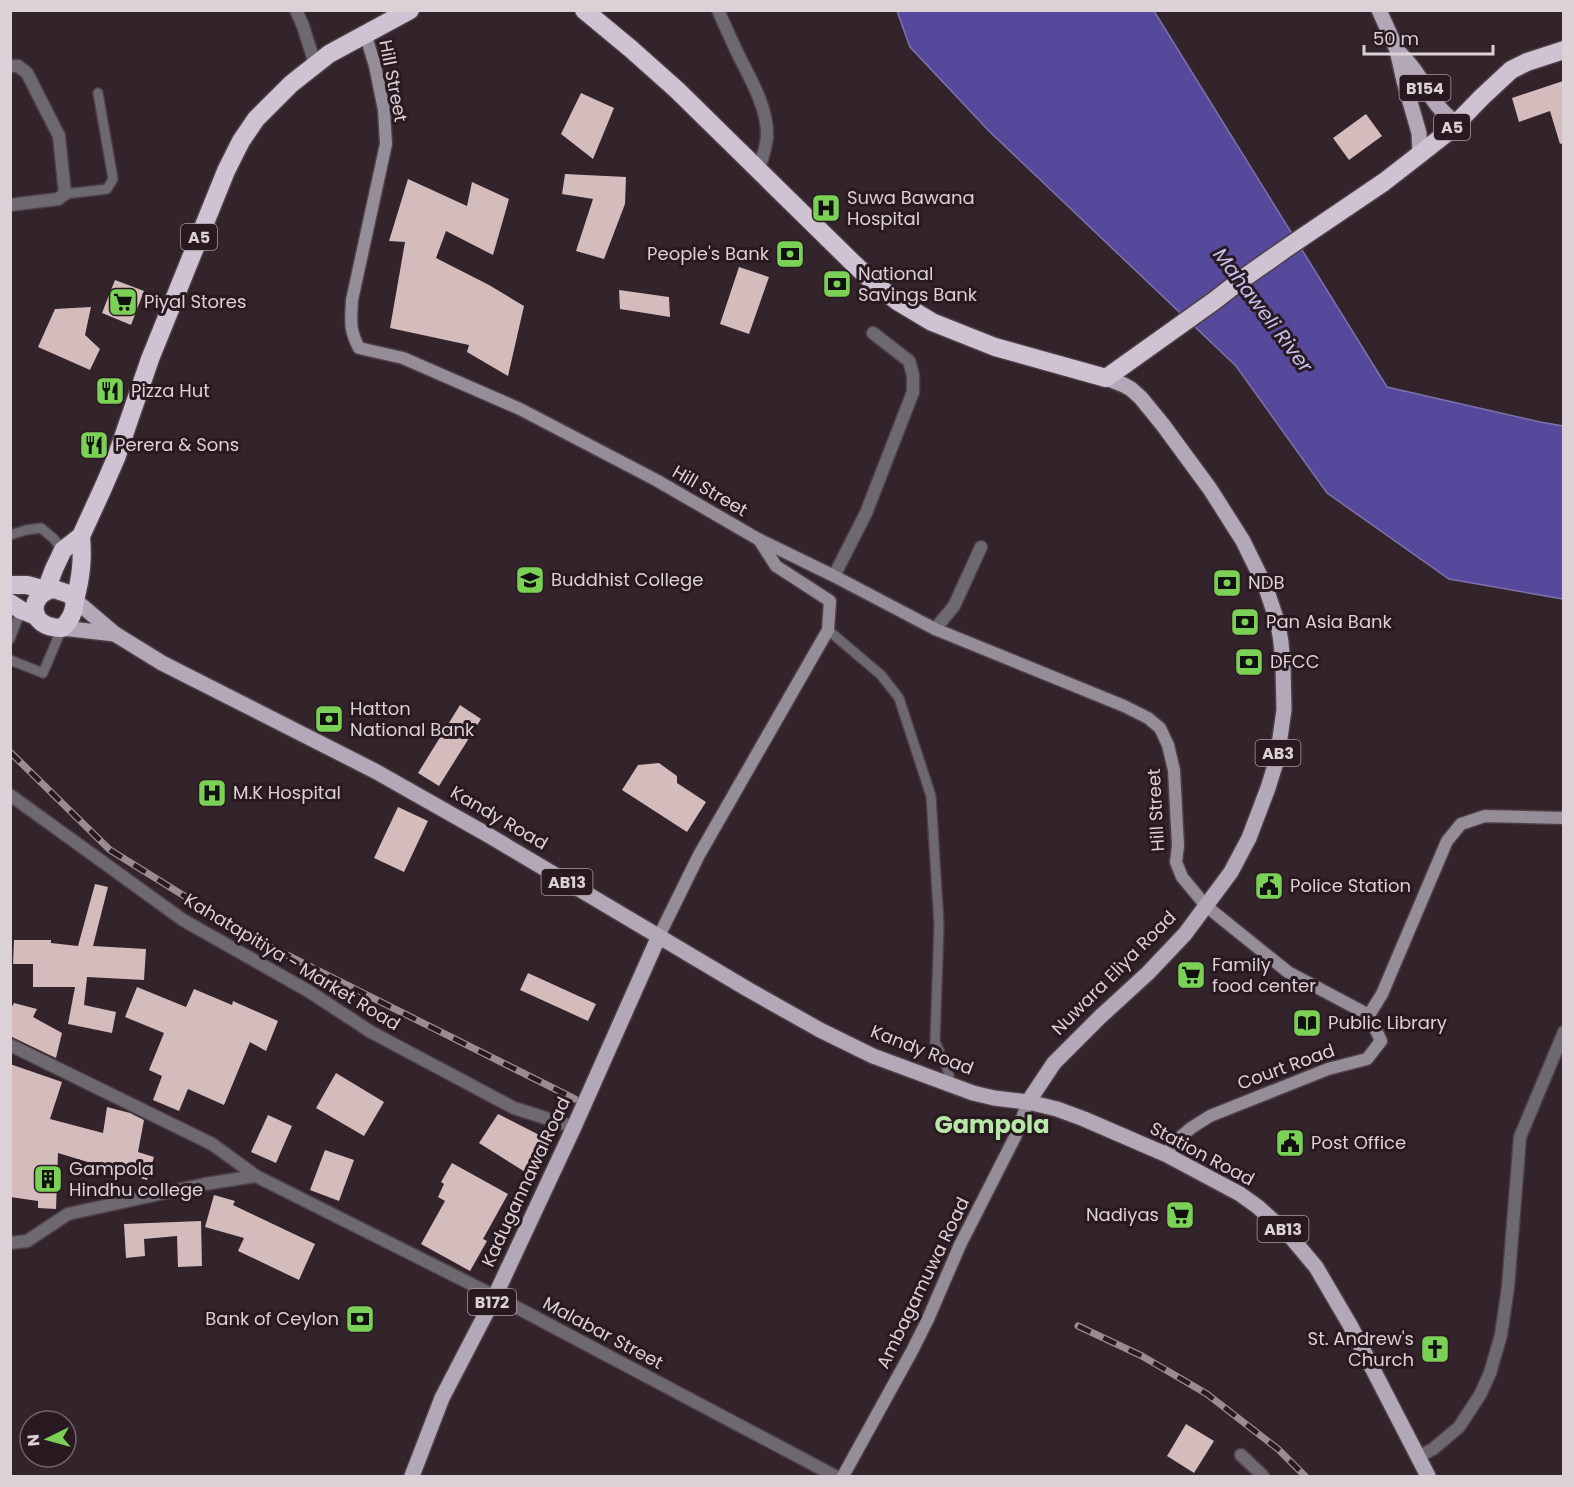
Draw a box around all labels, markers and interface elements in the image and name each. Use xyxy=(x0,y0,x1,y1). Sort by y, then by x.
scale bar xyxy=(1364,18,1493,56)
text: 50 m xyxy=(1373,26,1419,51)
street label: Hill Street xyxy=(373,38,414,124)
road number: B154 xyxy=(1400,75,1450,101)
road number: A5 xyxy=(1434,114,1470,140)
place label: Suwa Bawana Hospital xyxy=(847,185,975,231)
hospital icon: Suwa Bawana Hospital xyxy=(810,192,842,224)
road number: A5 xyxy=(181,224,217,250)
bank icon: People's Bank xyxy=(774,238,806,270)
place label: People's Bank xyxy=(647,241,770,266)
water label: Mahaweli River xyxy=(1207,242,1320,379)
place label: National Savings Bank xyxy=(858,261,978,307)
bank icon: National Savings Bank xyxy=(821,268,853,300)
supermarket icon: Piyal Stores xyxy=(107,286,139,318)
place label: Piyal Stores xyxy=(144,289,246,314)
restaurant icon: Pizza Hut xyxy=(94,375,126,407)
place label: Pizza Hut xyxy=(131,378,210,403)
restaurant icon: Perera & Sons xyxy=(78,429,110,461)
place label: Perera & Sons xyxy=(115,432,239,457)
street label: Hill Street xyxy=(668,459,753,522)
school or university icon: Buddhist College xyxy=(514,564,546,596)
place label: Buddhist College xyxy=(551,567,703,592)
bank icon: NDB xyxy=(1211,567,1243,599)
place label: NDB xyxy=(1248,570,1284,595)
bank icon: Pan Asia Bank xyxy=(1229,606,1261,638)
place label: Pan Asia Bank xyxy=(1266,609,1393,634)
bank icon: DFCC xyxy=(1233,646,1265,678)
place label: DFCC xyxy=(1270,649,1320,674)
place label: Hatton National Bank xyxy=(350,696,475,742)
bank icon: Hatton National Bank xyxy=(313,703,345,735)
road number: AB3 xyxy=(1256,740,1300,766)
street label: Hill Street xyxy=(1141,768,1170,852)
hospital icon: M.K Hospital xyxy=(196,777,228,809)
place label: M.K Hospital xyxy=(233,780,341,805)
street label: Kandy Road xyxy=(446,780,552,855)
road number: AB13 xyxy=(542,869,592,895)
public building icon: Police Station xyxy=(1253,870,1285,902)
place label: Police Station xyxy=(1290,873,1411,898)
street label: Kahatapitiya - Market Road xyxy=(180,887,405,1036)
street label: Nuwara Eliya Road xyxy=(1046,905,1181,1040)
place label: Family food center xyxy=(1212,952,1316,998)
supermarket icon: Family food center xyxy=(1175,959,1207,991)
library icon: Public Library xyxy=(1291,1007,1323,1039)
place label: Public Library xyxy=(1328,1010,1447,1035)
street label: Kandy Road xyxy=(867,1018,977,1081)
street label: Court Road xyxy=(1234,1037,1338,1096)
street label: Kadugannawa Road xyxy=(475,1093,576,1271)
district label: Gampola xyxy=(935,1108,1049,1141)
street label: Station Road xyxy=(1146,1116,1259,1192)
public building icon: Post Office xyxy=(1274,1127,1306,1159)
place label: Post Office xyxy=(1311,1130,1406,1155)
place label: Gampola Hindhu college xyxy=(69,1156,203,1202)
building icon: Gampola Hindhu college xyxy=(32,1163,64,1195)
street label: Ambagamuwa Road xyxy=(870,1193,975,1373)
supermarket icon: Nadiyas xyxy=(1164,1199,1196,1231)
place label: Nadiyas xyxy=(1086,1202,1159,1227)
road number: AB13 xyxy=(1258,1216,1308,1242)
road number: B172 xyxy=(468,1289,516,1315)
street label: Malabar Street xyxy=(539,1290,668,1375)
bank icon: Bank of Ceylon xyxy=(344,1303,376,1335)
place label: Bank of Ceylon xyxy=(205,1306,339,1331)
place label: St. Andrew's Church xyxy=(1308,1326,1414,1372)
church icon: St. Andrew's Church xyxy=(1419,1333,1451,1365)
north arrow xyxy=(18,1409,78,1469)
text: N xyxy=(22,1433,46,1447)

